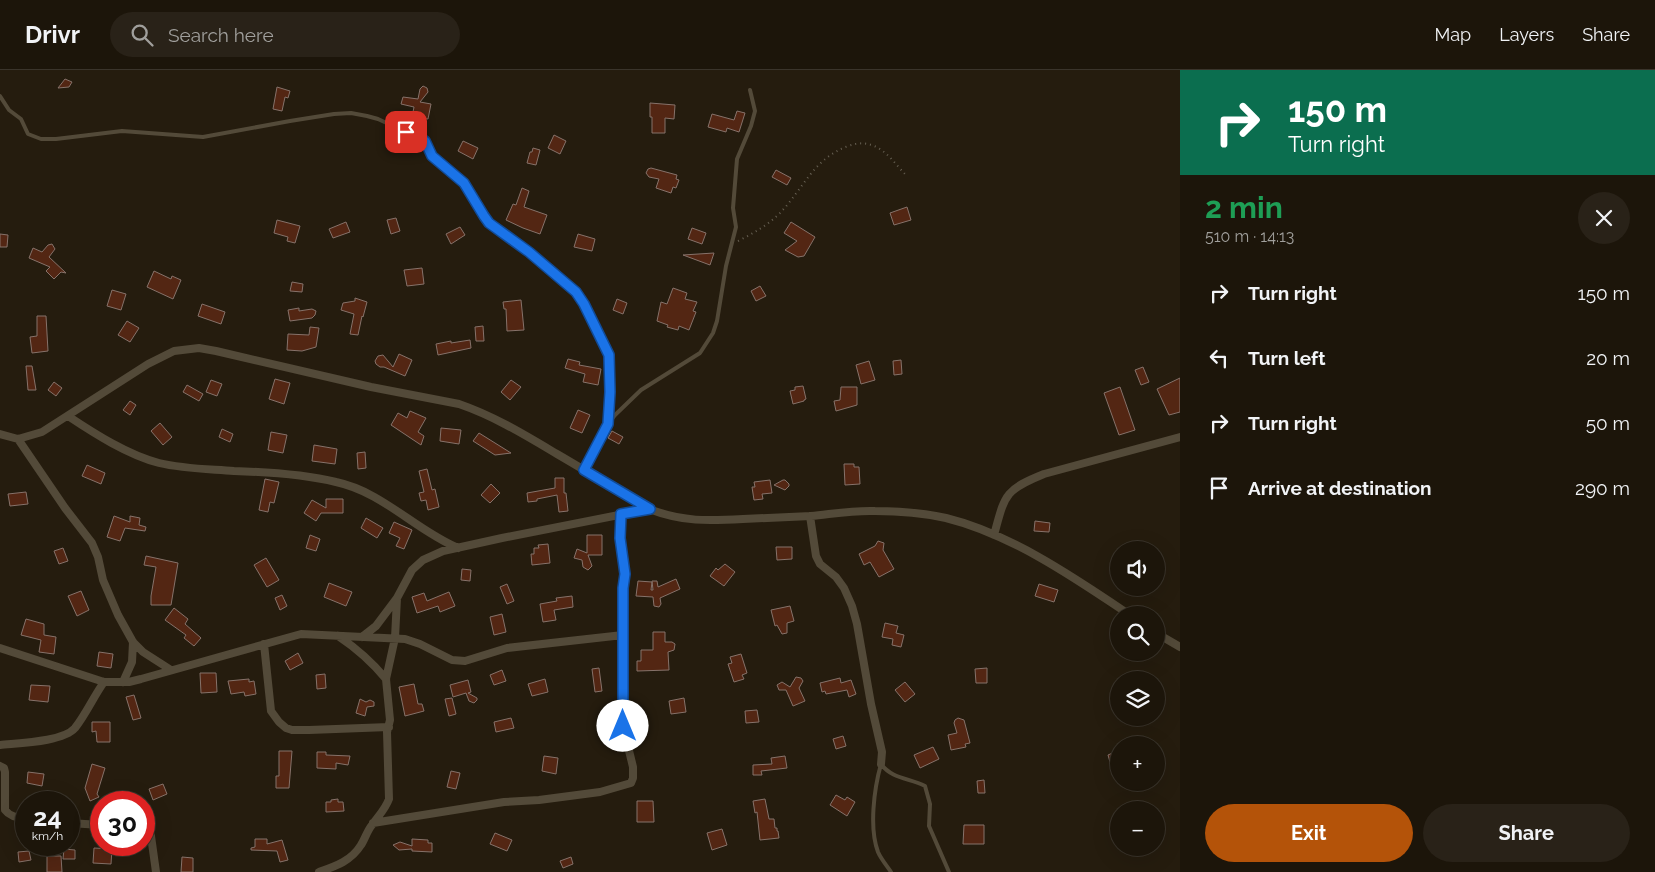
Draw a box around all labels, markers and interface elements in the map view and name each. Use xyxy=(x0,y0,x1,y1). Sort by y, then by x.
search box xyxy=(110,12,460,57)
text: Drivr xyxy=(25,20,80,49)
icon: search xyxy=(128,21,156,49)
text: Search here xyxy=(168,24,274,46)
text: Map xyxy=(1435,24,1471,45)
text: Layers xyxy=(1499,24,1554,45)
text: Share xyxy=(1582,24,1630,45)
text: 150 m xyxy=(1288,89,1387,130)
icon: right xyxy=(1205,90,1270,155)
pin xyxy=(385,111,427,153)
icon: arrive xyxy=(392,118,420,146)
text: Turn right xyxy=(1288,131,1385,157)
text: 2 min xyxy=(1205,190,1283,225)
button: close xyxy=(1578,192,1630,244)
text: 510 m · 14:13 xyxy=(1205,227,1294,246)
icon: right xyxy=(1205,279,1233,307)
text: Turn right xyxy=(1248,282,1337,304)
text: 150 m xyxy=(1578,282,1630,304)
icon: left xyxy=(1205,344,1233,372)
text: Turn left xyxy=(1248,347,1325,369)
text: 20 m xyxy=(1586,347,1630,369)
icon: right xyxy=(1205,409,1233,437)
text: Turn right xyxy=(1248,412,1337,434)
text: 50 m xyxy=(1586,412,1630,434)
icon: arrive xyxy=(1205,474,1233,502)
text: Arrive at destination xyxy=(1248,477,1432,499)
text: 290 m xyxy=(1575,477,1630,499)
map controls xyxy=(1110,541,1165,856)
button: sound xyxy=(1110,541,1165,596)
button: search xyxy=(1110,606,1165,661)
button: layers xyxy=(1110,671,1165,726)
position arrow xyxy=(596,699,648,751)
button: + xyxy=(1110,736,1165,791)
speed limit sign: 30 xyxy=(90,791,155,856)
button: − xyxy=(1110,801,1165,856)
text: 24 xyxy=(33,802,62,832)
button: Exit xyxy=(1205,804,1413,862)
button: Share xyxy=(1423,804,1630,862)
text: km/h xyxy=(32,829,63,843)

